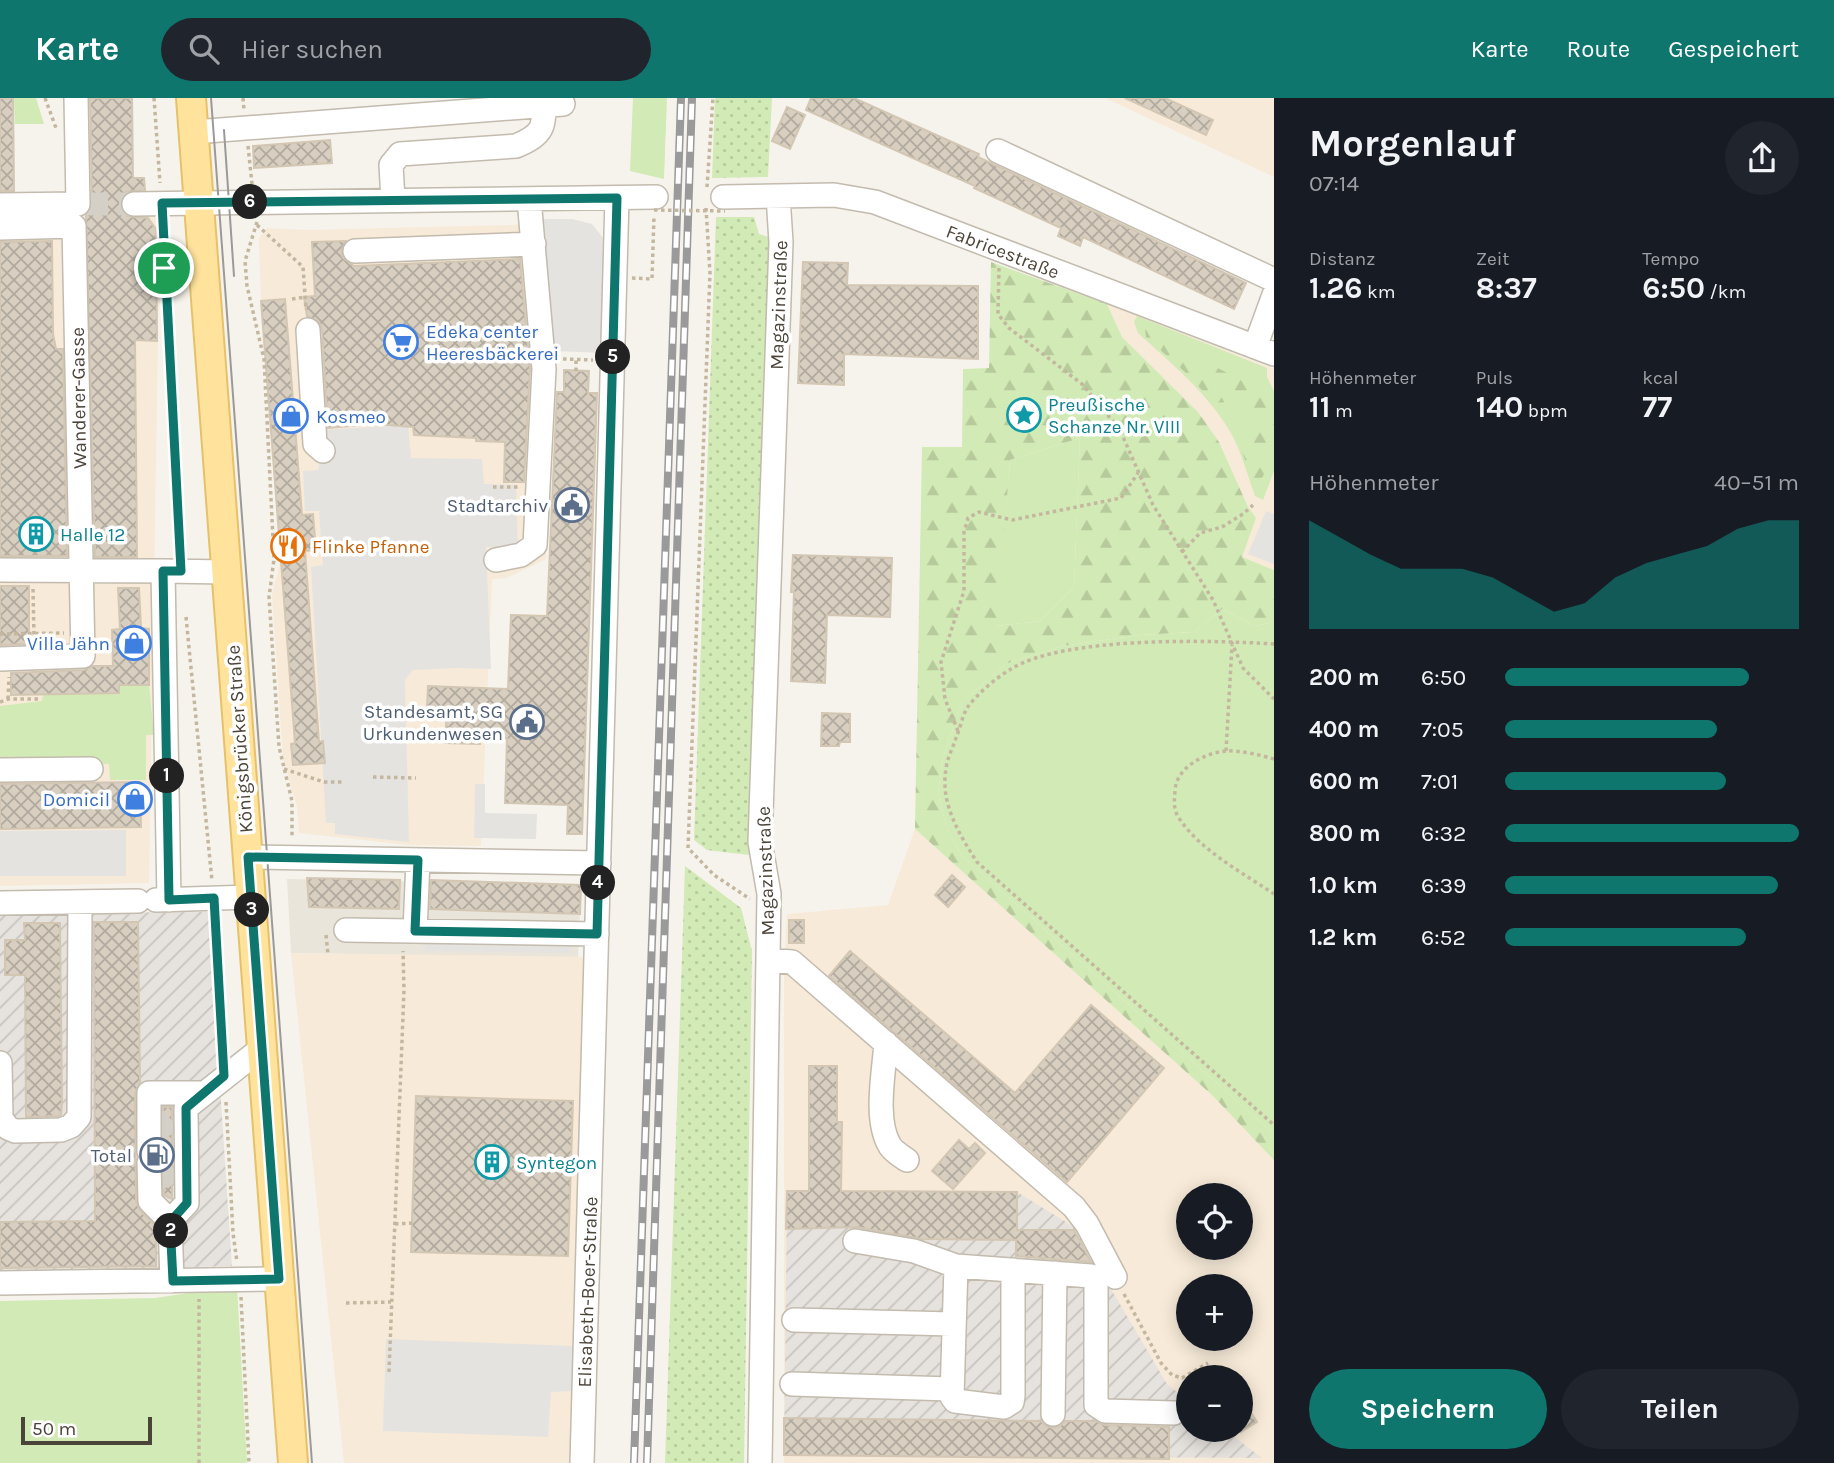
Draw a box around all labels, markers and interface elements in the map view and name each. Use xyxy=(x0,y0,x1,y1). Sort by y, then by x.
search box xyxy=(161,18,651,81)
text: Karte xyxy=(35,30,119,68)
icon: search xyxy=(185,30,223,68)
text: Hier suchen xyxy=(241,34,383,65)
text: Karte xyxy=(1471,35,1529,63)
text: Route xyxy=(1567,35,1630,63)
text: Gespeichert xyxy=(1668,35,1799,63)
text: Morgenlauf xyxy=(1309,121,1516,166)
button: share xyxy=(1725,121,1799,195)
text: 07:14 xyxy=(1309,170,1359,197)
pin: 6 xyxy=(232,184,268,220)
text: 6 xyxy=(244,190,255,212)
street label: Fabricestraße xyxy=(943,220,1062,284)
pin xyxy=(134,238,194,298)
street label: Magazinstraße xyxy=(766,240,792,370)
text: Distanz xyxy=(1309,248,1375,270)
text: Zeit xyxy=(1476,248,1509,270)
text: Tempo xyxy=(1642,248,1699,270)
icon: arrive xyxy=(145,249,183,287)
text: 1.26 xyxy=(1309,270,1363,306)
text: 8:37 xyxy=(1476,270,1537,306)
text: 6:50 xyxy=(1642,270,1705,306)
text: km xyxy=(1363,281,1396,303)
text: /km xyxy=(1705,281,1746,303)
place label: Edeka center Heeresbäckerei xyxy=(426,321,559,365)
supermarket icon: Edeka center Heeresbäckerei xyxy=(382,323,420,361)
street label: Wanderer-Gasse xyxy=(67,327,91,469)
pin: 5 xyxy=(596,340,630,374)
text: 5 xyxy=(607,345,618,367)
text: Höhenmeter xyxy=(1309,367,1416,389)
text: Puls xyxy=(1476,367,1513,389)
text: kcal xyxy=(1642,367,1679,389)
text: 11 xyxy=(1309,389,1330,425)
text: 140 xyxy=(1476,389,1523,425)
text: 77 xyxy=(1642,389,1672,425)
place label: Preußische Schanze Nr. VIII xyxy=(1048,394,1180,438)
place icon: Preußische Schanze Nr. VIII xyxy=(1005,396,1043,434)
shop icon: Kosmeo xyxy=(272,397,310,435)
text: m xyxy=(1330,400,1353,422)
text: bpm xyxy=(1523,400,1568,422)
place label: Kosmeo xyxy=(316,406,386,428)
text: Höhenmeter xyxy=(1309,469,1439,496)
text: 40–51 m xyxy=(1714,469,1799,496)
public building icon: Stadtarchiv xyxy=(553,486,591,524)
place label: Stadtarchiv xyxy=(447,495,548,517)
building icon: Halle 12 xyxy=(17,515,55,553)
place label: Halle 12 xyxy=(60,524,125,546)
restaurant icon: Flinke Pfanne xyxy=(269,527,307,565)
place label: Flinke Pfanne xyxy=(312,536,430,558)
shop icon: Villa Jähn xyxy=(115,624,153,662)
place label: Villa Jähn xyxy=(27,633,110,655)
street label: Königsbrücker Straße xyxy=(222,644,258,834)
text: 200 m xyxy=(1309,664,1380,691)
text: 6:50 xyxy=(1421,664,1466,691)
place label: Standesamt, SG Urkundenwesen xyxy=(363,701,503,745)
public building icon: Standesamt, SG Urkundenwesen xyxy=(508,703,546,741)
text: 400 m xyxy=(1309,716,1379,743)
text: 7:05 xyxy=(1421,716,1464,743)
pin: 1 xyxy=(150,758,184,794)
text: 1 xyxy=(163,764,170,786)
text: 600 m xyxy=(1309,768,1380,795)
text: 7:01 xyxy=(1421,768,1458,795)
shop icon: Domicil xyxy=(116,780,154,818)
place label: Domicil xyxy=(43,789,110,811)
street label: Magazinstraße xyxy=(753,806,779,936)
text: 800 m xyxy=(1309,820,1381,847)
text: 6:32 xyxy=(1421,820,1466,847)
pin: 4 xyxy=(580,866,616,900)
text: 4 xyxy=(592,871,603,893)
text: 1.0 km xyxy=(1309,872,1378,899)
text: 6:39 xyxy=(1421,872,1466,899)
pin: 3 xyxy=(234,892,270,928)
text: 3 xyxy=(246,898,257,920)
text: 1.2 km xyxy=(1309,924,1377,951)
text: 6:52 xyxy=(1421,924,1466,951)
fuel station icon: Total xyxy=(138,1136,176,1174)
building icon: Syntegon xyxy=(473,1143,511,1181)
place label: Total xyxy=(91,1145,132,1167)
place label: Syntegon xyxy=(516,1152,597,1174)
map controls xyxy=(1176,1183,1253,1442)
button: locate xyxy=(1176,1183,1253,1260)
street label: Elisabeth-Boer-Straße xyxy=(574,1196,602,1388)
pin: 2 xyxy=(154,1214,188,1248)
text: 2 xyxy=(165,1219,176,1241)
button: + xyxy=(1176,1274,1253,1351)
button: − xyxy=(1176,1365,1253,1442)
button: Speichern xyxy=(1309,1369,1547,1449)
button: Teilen xyxy=(1561,1369,1799,1449)
scale bar xyxy=(21,1414,152,1446)
text: 50 m xyxy=(32,1418,76,1440)

